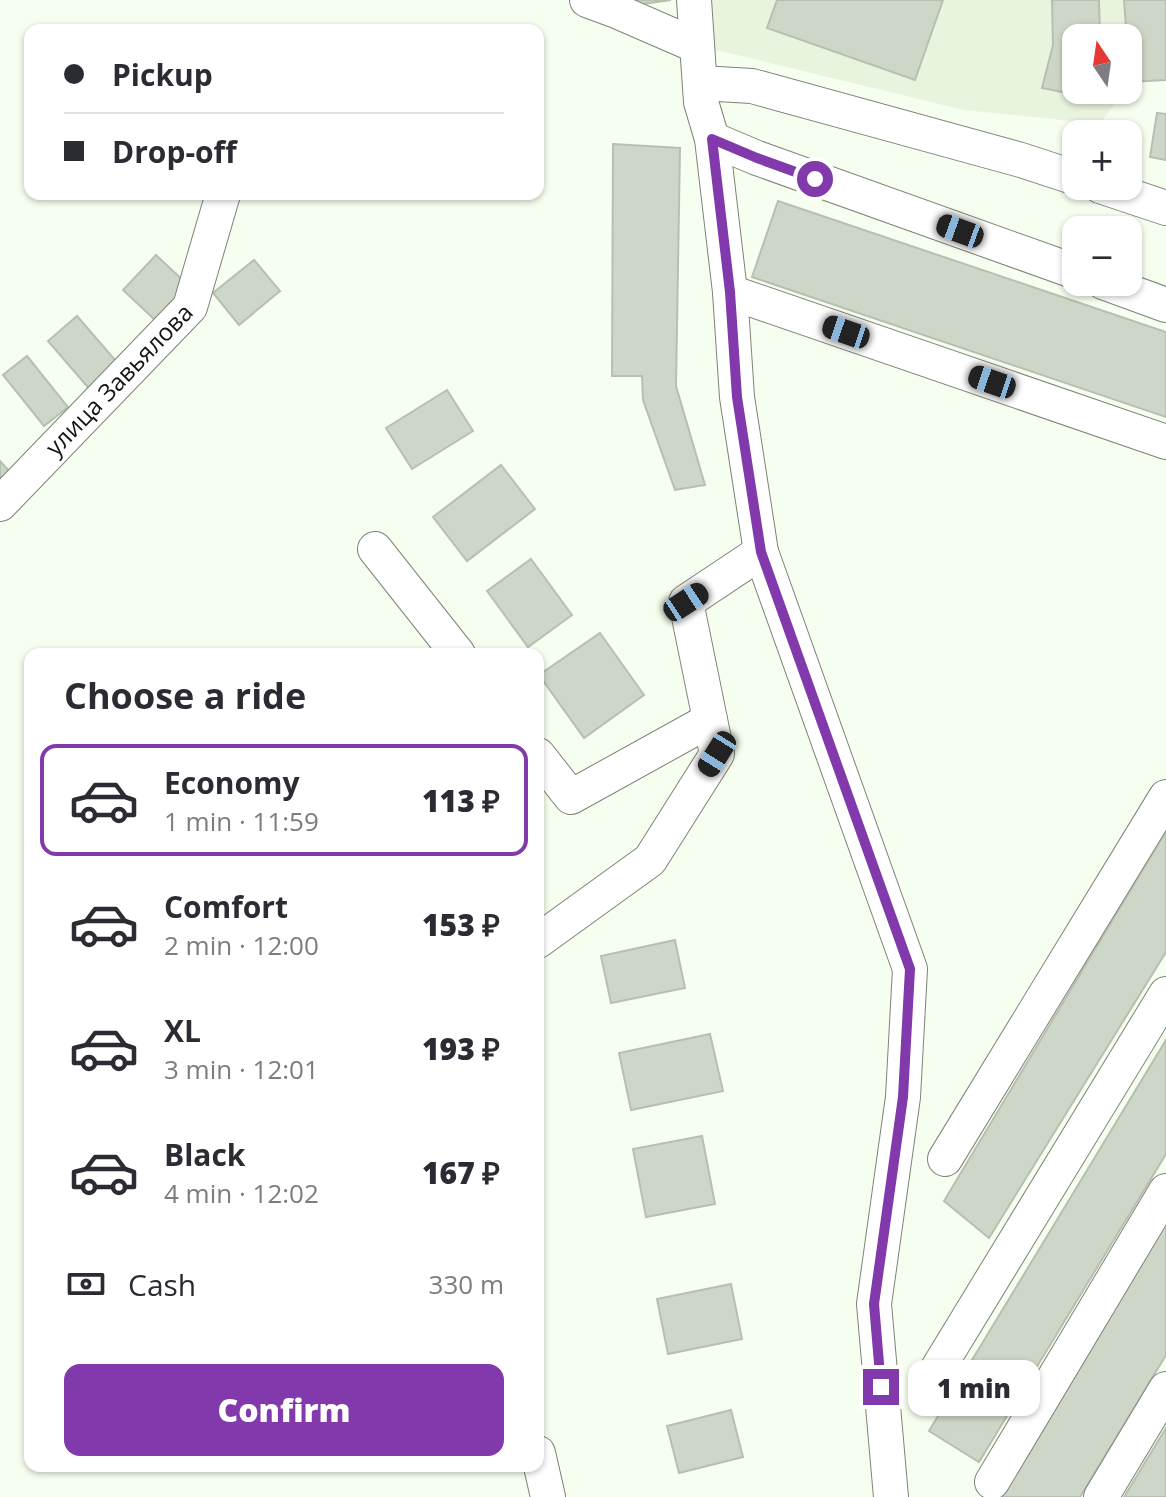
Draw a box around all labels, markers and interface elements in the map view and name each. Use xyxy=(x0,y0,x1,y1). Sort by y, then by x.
north arrow xyxy=(1062,24,1142,104)
map controls xyxy=(1062,24,1142,296)
text: Pickup xyxy=(112,54,213,95)
button: + xyxy=(1062,120,1142,200)
text: Drop-off xyxy=(112,131,237,172)
route start xyxy=(797,161,833,197)
car xyxy=(933,212,987,250)
button: − xyxy=(1062,216,1142,296)
street label: улица Завьялова xyxy=(37,296,199,462)
car xyxy=(819,313,873,351)
car xyxy=(965,363,1019,401)
car xyxy=(659,579,713,625)
text: Choose a ride xyxy=(64,671,306,720)
car xyxy=(694,727,740,781)
text: Economy xyxy=(164,762,300,803)
icon: car xyxy=(68,764,140,836)
text: 113 ₽ xyxy=(422,780,500,821)
text: 1 min · 11:59 xyxy=(164,803,319,839)
text: Comfort xyxy=(164,886,288,927)
icon: car xyxy=(68,888,140,960)
text: 153 ₽ xyxy=(422,904,500,945)
text: 2 min · 12:00 xyxy=(164,927,319,963)
text: XL xyxy=(164,1010,201,1051)
icon: car xyxy=(68,1012,140,1084)
text: 193 ₽ xyxy=(422,1028,500,1069)
text: 3 min · 12:01 xyxy=(164,1051,319,1087)
text: Black xyxy=(164,1134,245,1175)
icon: car xyxy=(68,1136,140,1208)
text: 167 ₽ xyxy=(422,1152,500,1193)
text: 4 min · 12:02 xyxy=(164,1175,319,1211)
icon: cash xyxy=(64,1262,108,1306)
text: Cash xyxy=(128,1264,196,1305)
text: 330 m xyxy=(429,1266,504,1302)
callout: 1 min xyxy=(909,1359,1041,1415)
button: Confirm xyxy=(64,1364,504,1456)
route end xyxy=(863,1369,899,1405)
text: 1 min xyxy=(937,1370,1011,1406)

